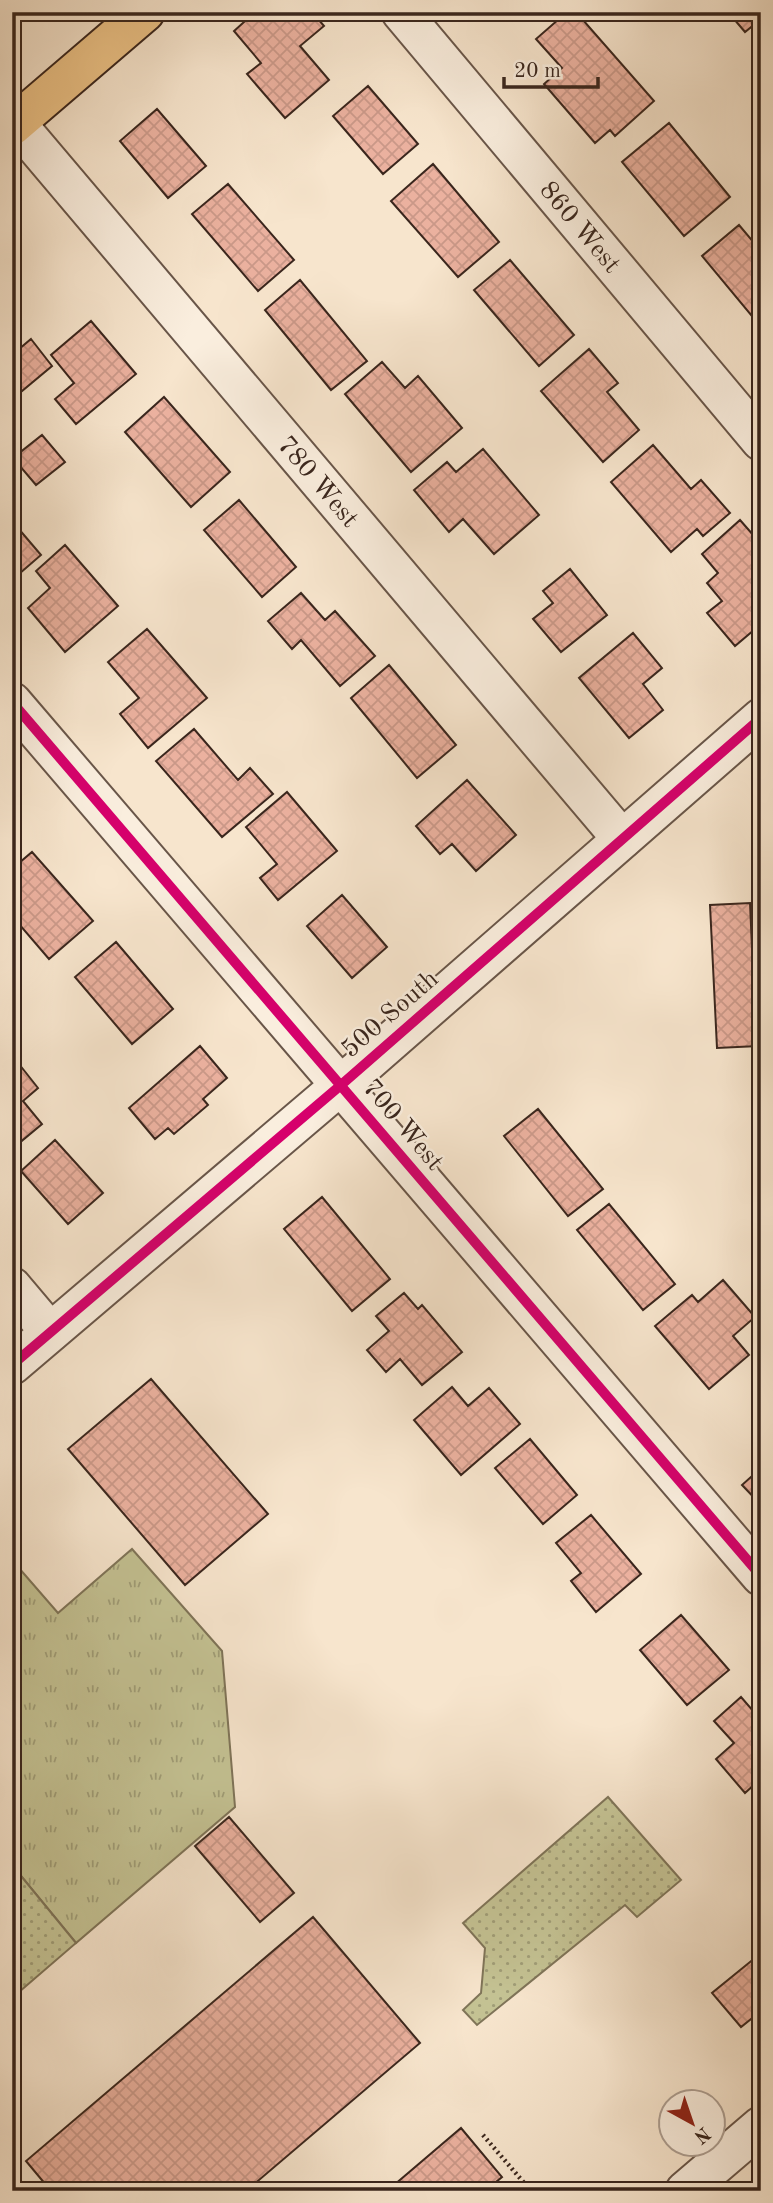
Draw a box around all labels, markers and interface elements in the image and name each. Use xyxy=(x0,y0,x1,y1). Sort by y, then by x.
scale bar xyxy=(504,46,598,90)
text: 20 m xyxy=(514,61,561,82)
street label: 860 West xyxy=(534,177,625,278)
street label: 780 West xyxy=(272,432,363,533)
street label: 500 South xyxy=(337,966,444,1063)
street label: 700 West xyxy=(357,1075,448,1176)
north arrow xyxy=(658,2088,728,2158)
text: N xyxy=(689,2122,713,2146)

